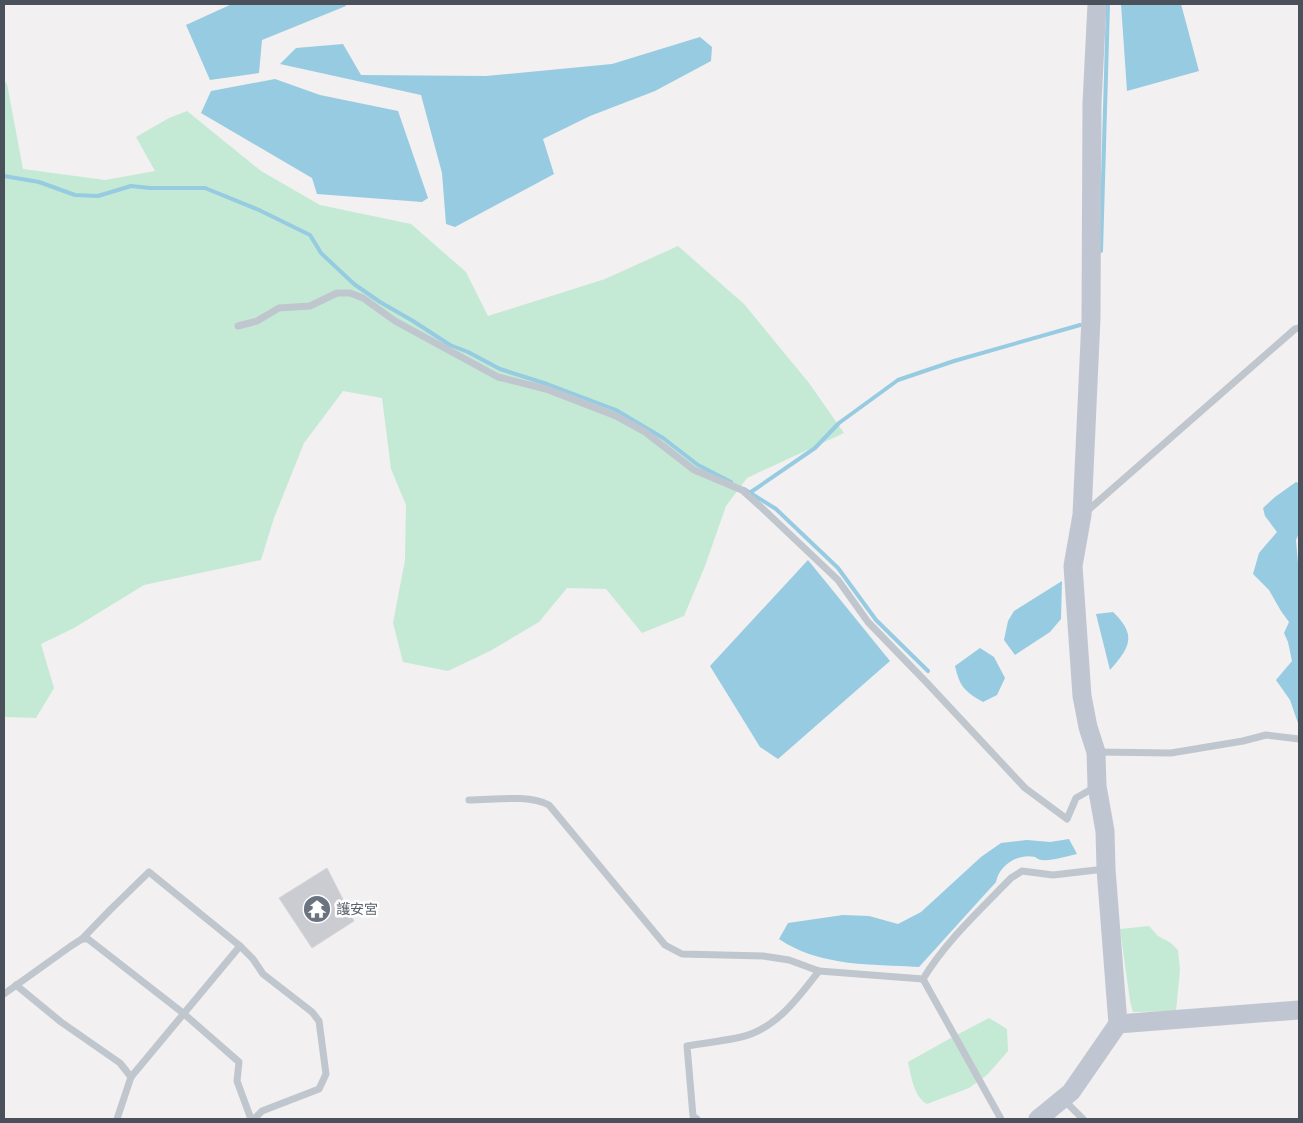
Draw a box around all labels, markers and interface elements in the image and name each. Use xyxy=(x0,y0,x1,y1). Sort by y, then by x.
temple icon: 護安宮 xyxy=(302,894,332,924)
place label: 護安宮 xyxy=(336,901,378,918)

